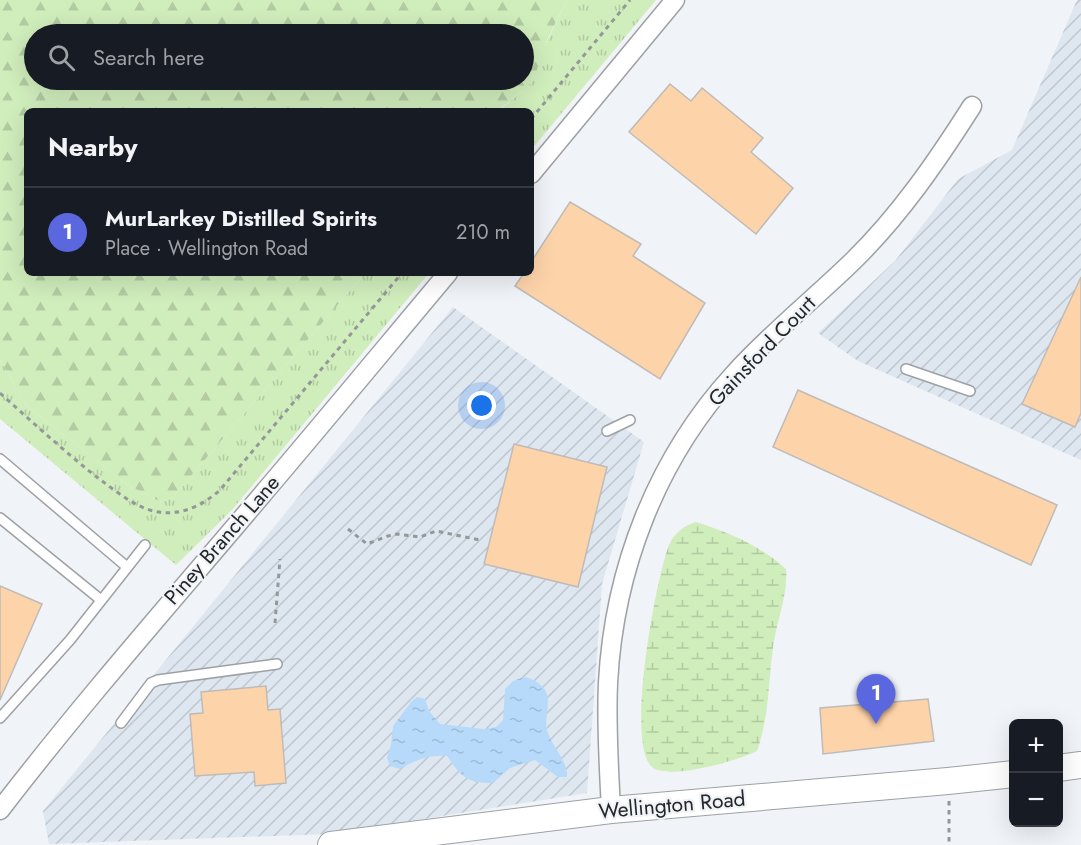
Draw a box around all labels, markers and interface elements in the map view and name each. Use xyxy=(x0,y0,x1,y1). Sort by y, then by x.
search box xyxy=(24,24,534,90)
icon: search xyxy=(45,41,78,74)
text: Search here xyxy=(93,41,204,73)
text: Nearby xyxy=(48,128,137,166)
text: MurLarkey Distilled Spirits xyxy=(105,202,377,234)
text: 1 xyxy=(62,218,73,247)
text: 210 m xyxy=(456,218,510,247)
text: Place · Wellington Road xyxy=(105,234,308,263)
street label: Gainsford Court xyxy=(701,289,823,413)
your location xyxy=(467,391,496,420)
street label: Piney Branch Lane xyxy=(157,469,287,611)
pin: 1 xyxy=(856,674,896,724)
map controls xyxy=(1009,719,1063,827)
button: + xyxy=(1009,719,1063,773)
button: − xyxy=(1009,773,1063,827)
street label: Wellington Road xyxy=(597,784,747,826)

